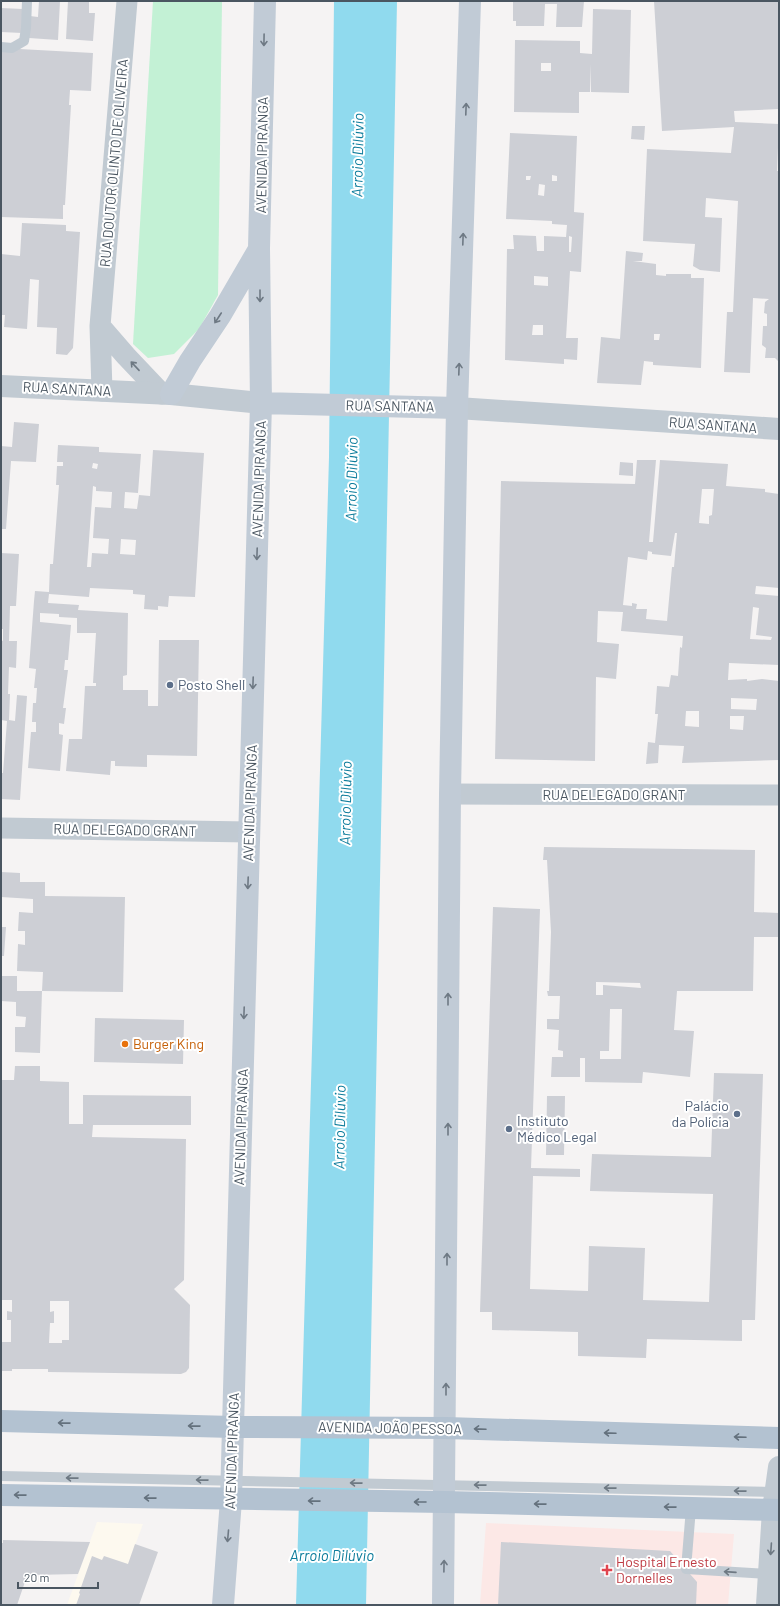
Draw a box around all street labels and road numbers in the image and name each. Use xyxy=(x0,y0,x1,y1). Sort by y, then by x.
street label: RUA DOUTOR OLINTO DE OLIVEIRA xyxy=(96,58,131,268)
street label: AVENIDA IPIRANGA xyxy=(252,96,271,213)
street label: RUA SANTANA xyxy=(22,378,112,399)
street label: RUA SANTANA xyxy=(346,396,435,415)
street label: RUA SANTANA xyxy=(668,413,758,436)
street label: AVENIDA IPIRANGA xyxy=(248,420,269,538)
street label: AVENIDA IPIRANGA xyxy=(239,744,260,862)
street label: RUA DELEGADO GRANT xyxy=(542,786,686,803)
street label: RUA DELEGADO GRANT xyxy=(53,820,197,839)
street label: AVENIDA IPIRANGA xyxy=(230,1068,251,1186)
street label: AVENIDA IPIRANGA xyxy=(221,1392,242,1510)
street label: AVENIDA JOÃO PESSOA xyxy=(318,1418,463,1437)

